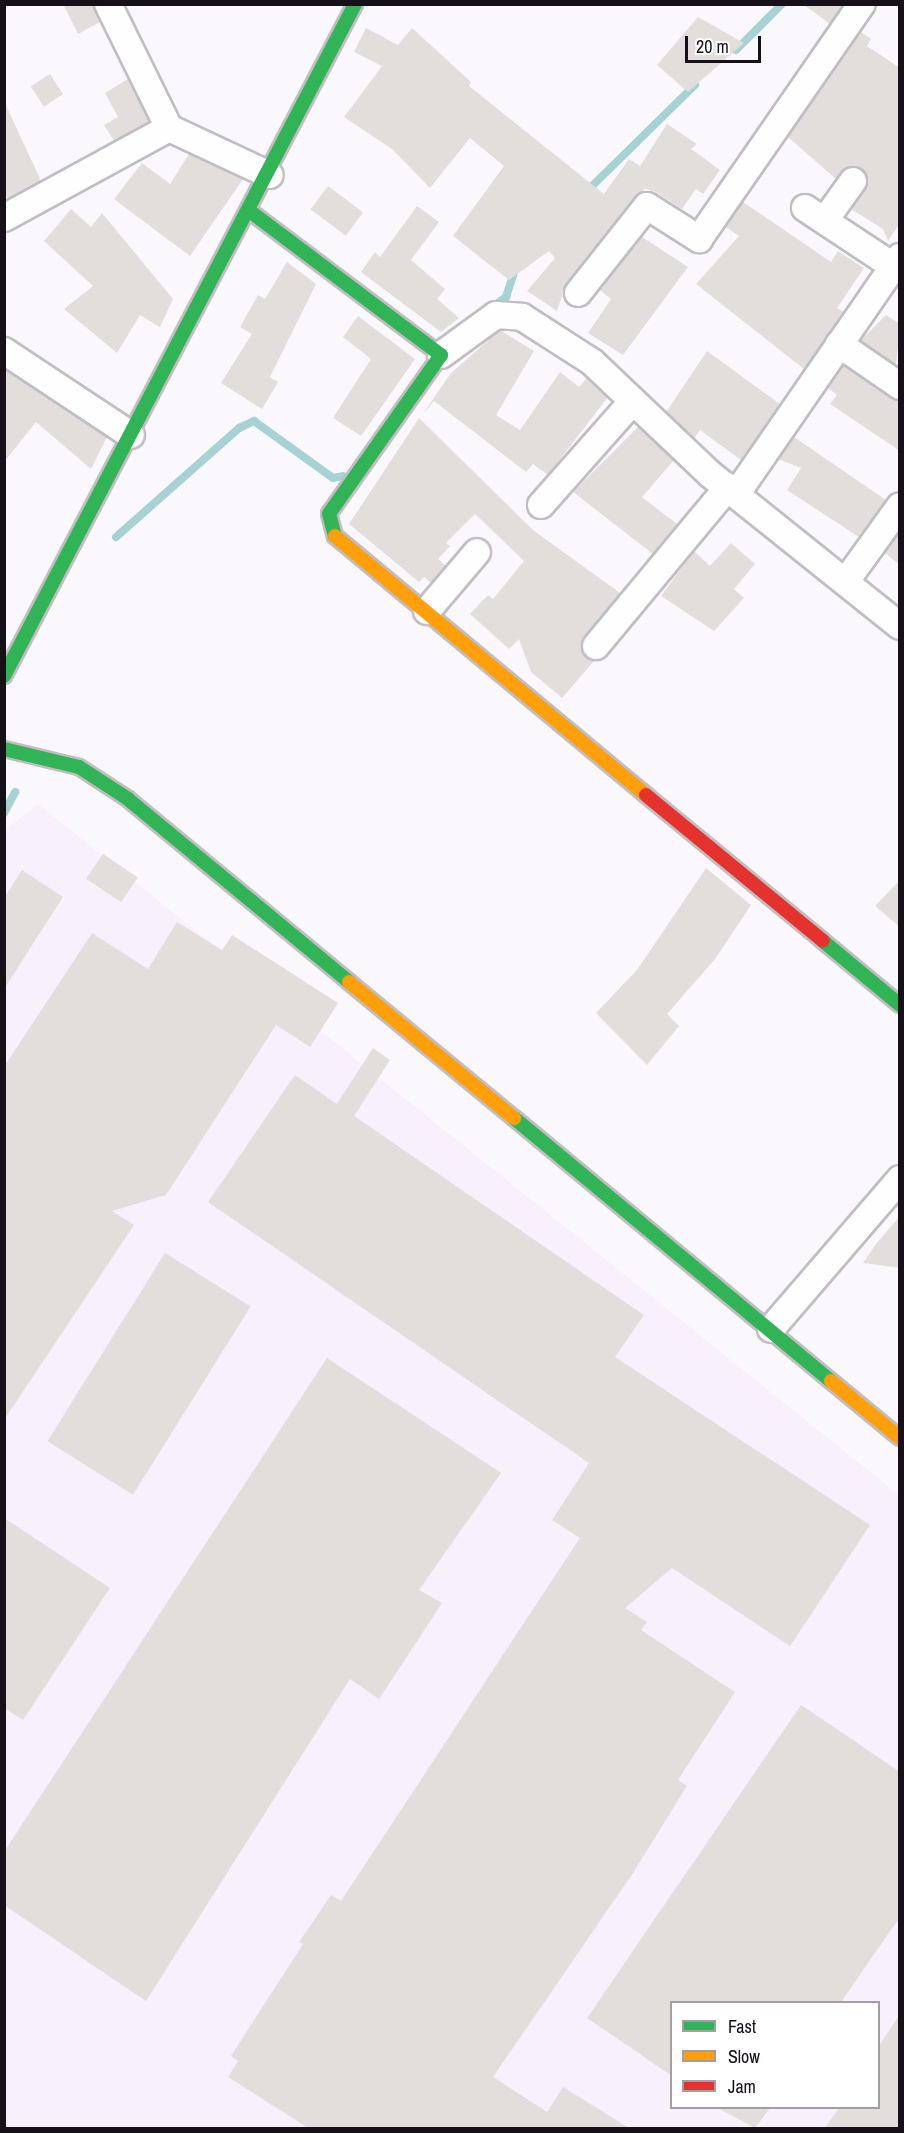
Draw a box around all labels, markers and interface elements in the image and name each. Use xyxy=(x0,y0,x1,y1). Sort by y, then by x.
scale bar xyxy=(688,24,764,62)
text: 20 m xyxy=(696,34,729,59)
legend xyxy=(670,2001,880,2109)
text: Fast xyxy=(728,2014,756,2039)
text: Slow xyxy=(728,2044,760,2069)
text: Jam xyxy=(728,2074,756,2099)

